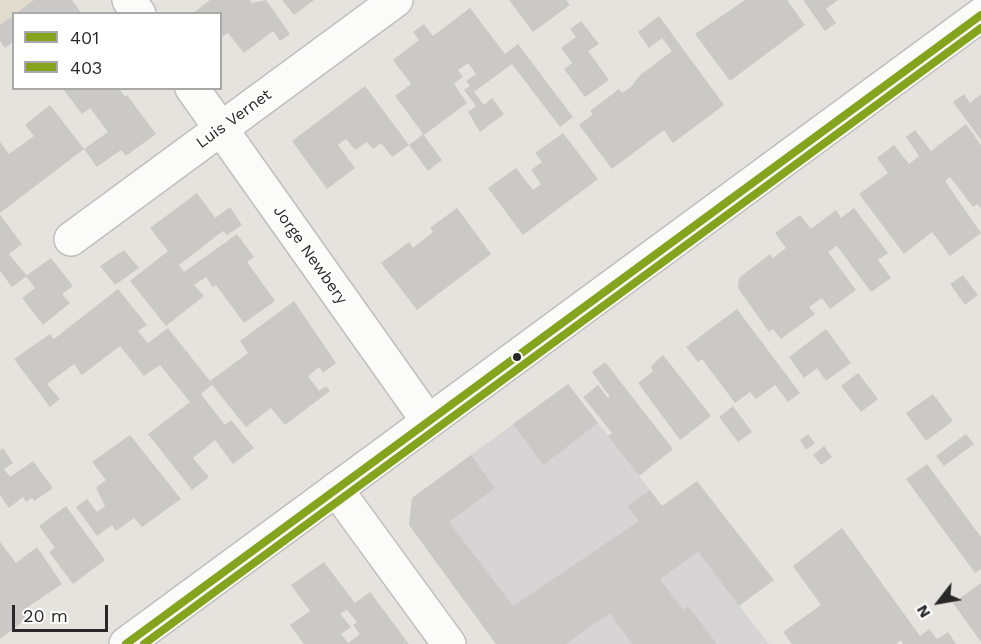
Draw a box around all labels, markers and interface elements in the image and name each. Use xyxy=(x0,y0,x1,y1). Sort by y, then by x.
legend xyxy=(12,12,222,90)
text: 401 xyxy=(70,27,99,48)
text: 403 xyxy=(70,57,102,78)
street label: Luis Vernet xyxy=(193,85,275,153)
street label: Jorge Newbery xyxy=(269,202,351,308)
unlabelled marker xyxy=(511,351,523,363)
north arrow xyxy=(909,572,969,632)
scale bar xyxy=(15,593,111,631)
text: N xyxy=(912,602,934,622)
text: 20 m xyxy=(23,605,68,626)

